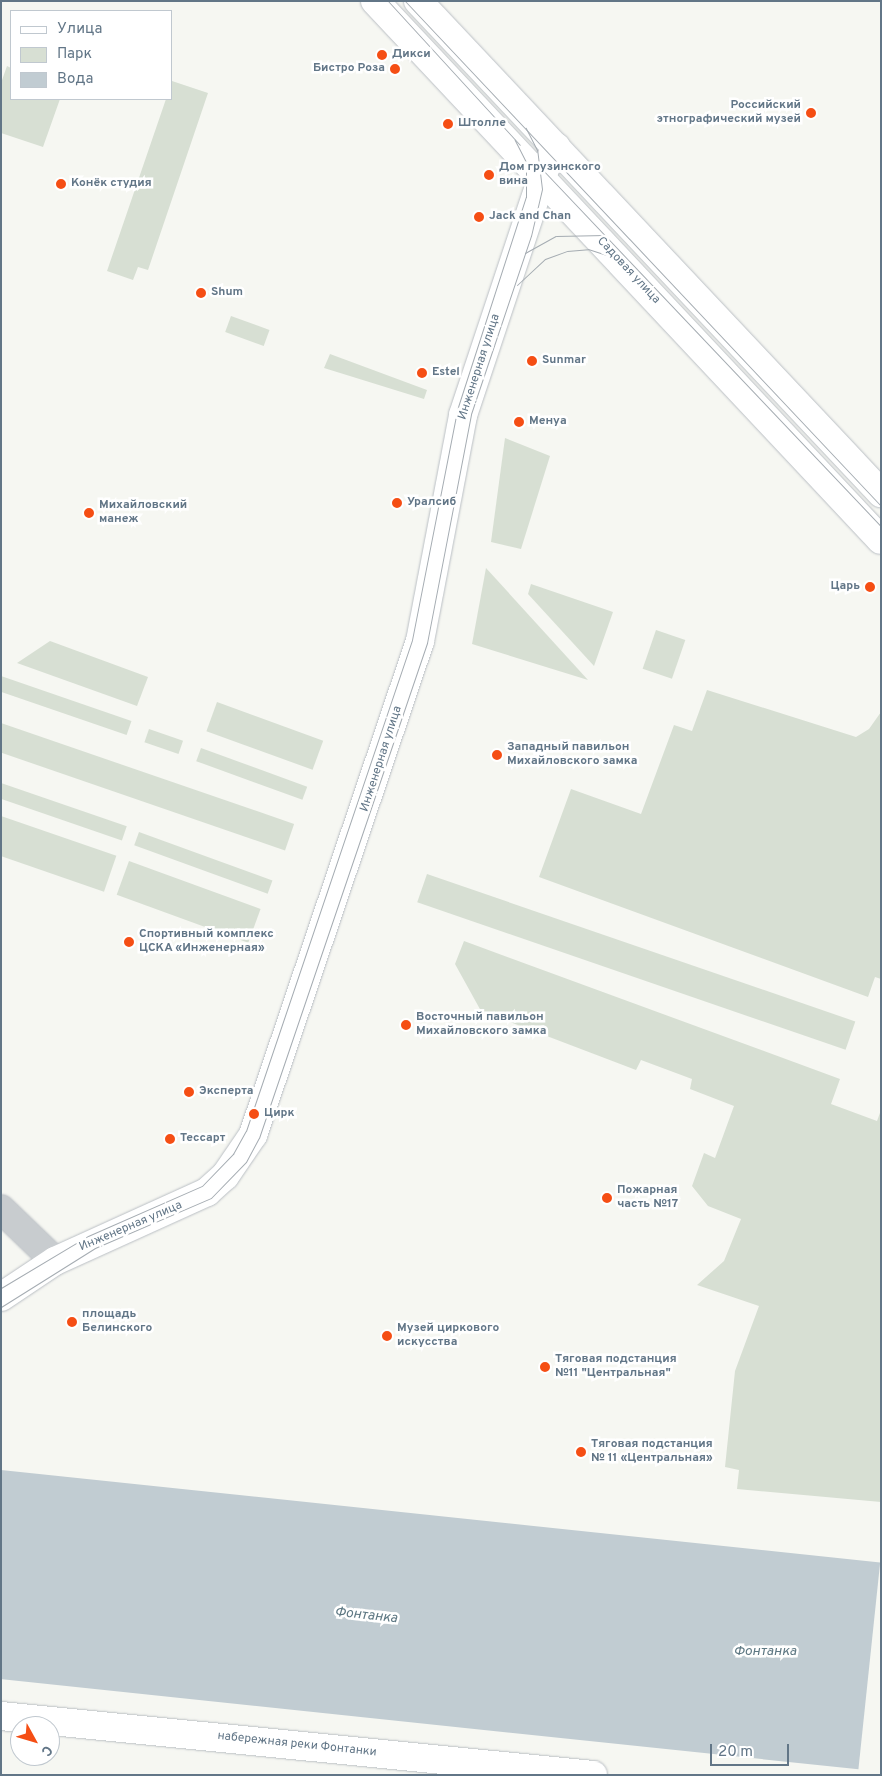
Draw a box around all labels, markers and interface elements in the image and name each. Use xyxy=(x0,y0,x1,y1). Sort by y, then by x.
legend xyxy=(10,10,172,100)
text: Улица xyxy=(57,20,102,39)
text: Парк xyxy=(57,45,92,64)
place label: Дикси xyxy=(392,48,431,62)
marker: Дикси xyxy=(376,49,388,61)
place label: Бистро Роза xyxy=(313,62,385,76)
marker: Бистро Роза xyxy=(389,63,401,75)
text: Вода xyxy=(57,70,93,89)
place label: Российский этнографический музей xyxy=(657,99,801,127)
marker: Российский этнографический музей xyxy=(805,107,817,119)
place label: Штолле xyxy=(458,117,506,131)
marker: Штолле xyxy=(442,118,454,130)
place label: Дом грузинского вина xyxy=(499,161,601,189)
marker: Дом грузинского вина xyxy=(483,169,495,181)
place label: Конёк студия xyxy=(71,177,152,191)
marker: Конёк студия xyxy=(55,178,67,190)
place label: Jack and Chan xyxy=(489,210,571,224)
marker: Jack and Chan xyxy=(473,211,485,223)
street label: Садовая улица xyxy=(593,235,663,307)
place label: Shum xyxy=(211,286,243,300)
marker: Shum xyxy=(195,287,207,299)
street label: Инженерная улица xyxy=(456,312,504,422)
place label: Sunmar xyxy=(542,354,586,368)
marker: Sunmar xyxy=(526,355,538,367)
place label: Estel xyxy=(432,366,460,380)
marker: Estel xyxy=(416,367,428,379)
place label: Менуа xyxy=(529,415,567,429)
marker: Менуа xyxy=(513,416,525,428)
place label: Уралсиб xyxy=(407,496,456,510)
marker: Уралсиб xyxy=(391,497,403,509)
place label: Михайловский манеж xyxy=(99,499,187,527)
marker: Михайловский манеж xyxy=(83,507,95,519)
place label: Царь xyxy=(830,580,860,594)
marker: Царь xyxy=(864,581,876,593)
street label: Инженерная улица xyxy=(358,704,406,814)
place label: Западный павильон Михайловского замка xyxy=(507,741,638,769)
marker: Западный павильон Михайловского замка xyxy=(491,749,503,761)
place label: Спортивный комплекс ЦСКА «Инженерная» xyxy=(139,928,274,956)
marker: Спортивный комплекс ЦСКА «Инженерная» xyxy=(123,936,135,948)
place label: Восточный павильон Михайловского замка xyxy=(416,1011,547,1039)
marker: Восточный павильон Михайловского замка xyxy=(400,1019,412,1031)
place label: Эксперта xyxy=(199,1085,254,1099)
marker: Эксперта xyxy=(183,1086,195,1098)
place label: Цирк xyxy=(264,1107,295,1121)
marker: Цирк xyxy=(248,1108,260,1120)
place label: Тессарт xyxy=(180,1132,225,1146)
marker: Тессарт xyxy=(164,1133,176,1145)
place label: Пожарная часть №17 xyxy=(617,1184,678,1212)
marker: Пожарная часть №17 xyxy=(601,1192,613,1204)
street label: Инженерная улица xyxy=(77,1199,185,1255)
place label: площадь Белинского xyxy=(82,1308,152,1336)
marker: площадь Белинского xyxy=(66,1316,78,1328)
place label: Музей циркового искусства xyxy=(397,1322,499,1350)
marker: Музей циркового искусства xyxy=(381,1330,393,1342)
place label: Тяговая подстанция №11 "Центральная" xyxy=(555,1353,677,1381)
marker: Тяговая подстанция №11 "Центральная" xyxy=(539,1361,551,1373)
place label: Тяговая подстанция № 11 «Центральная» xyxy=(591,1438,713,1466)
marker: Тяговая подстанция № 11 «Центральная» xyxy=(575,1446,587,1458)
water label: Фонтанка xyxy=(334,1604,398,1628)
water label: Фонтанка xyxy=(733,1644,797,1660)
north arrow xyxy=(10,1716,60,1766)
street label: набережная реки Фонтанки xyxy=(217,1729,377,1761)
scale bar xyxy=(712,1734,791,1766)
text: С xyxy=(37,1741,56,1759)
text: 20 m xyxy=(718,1743,753,1762)

